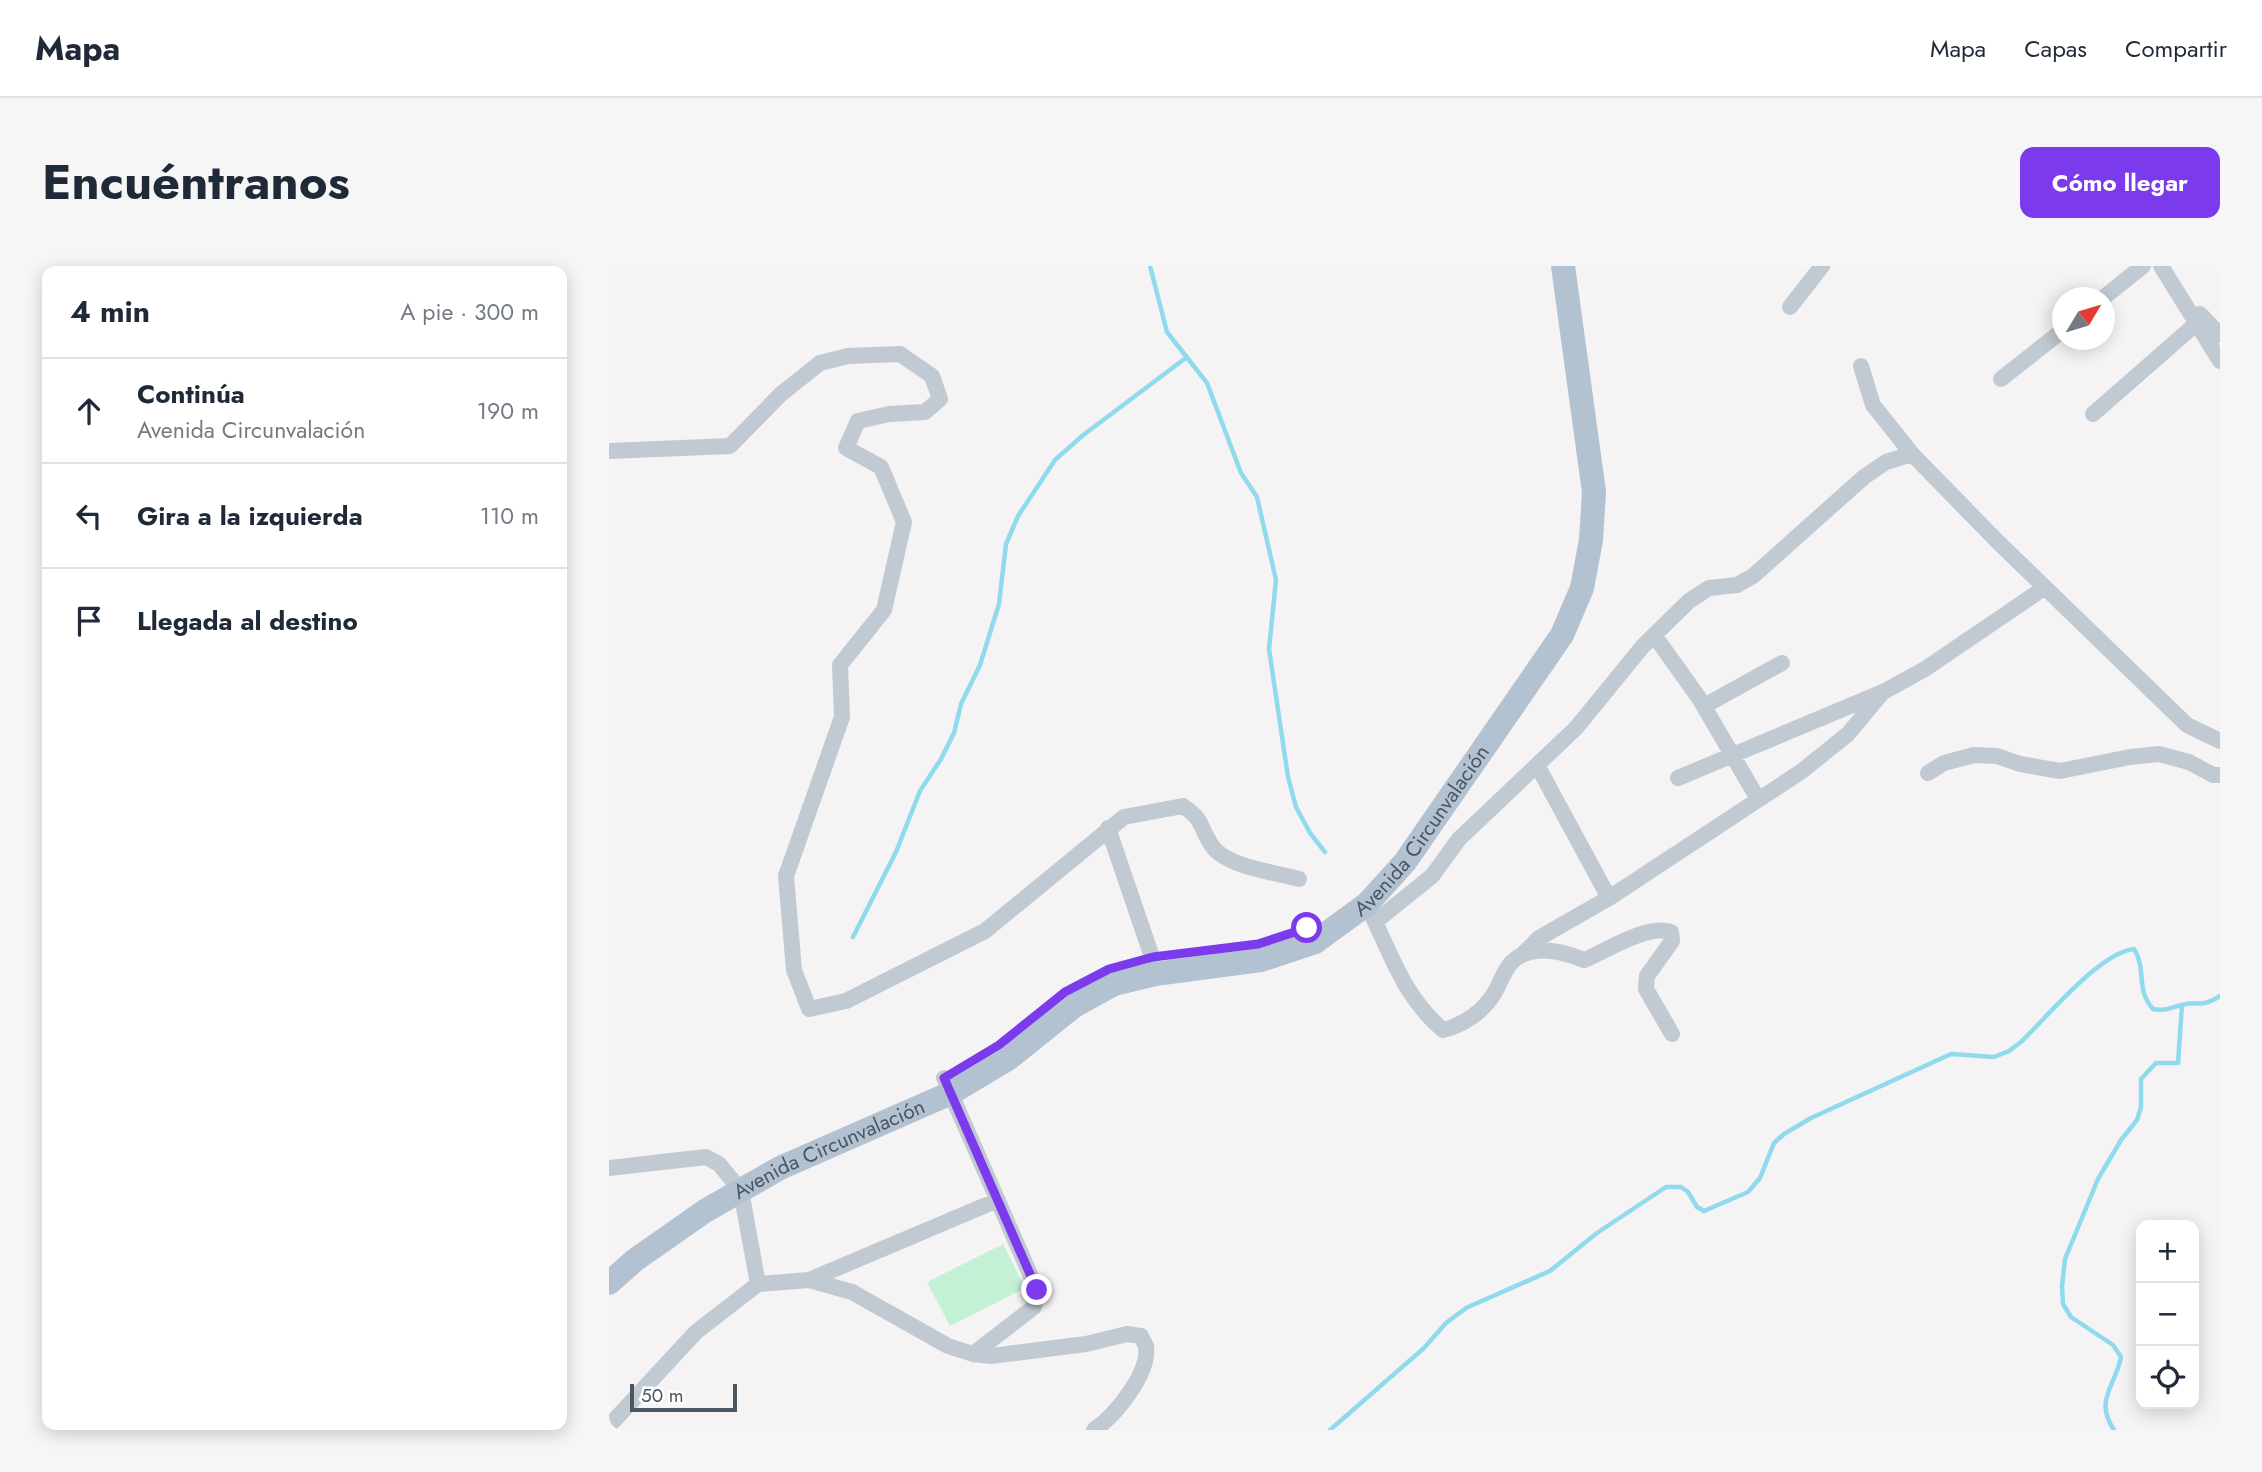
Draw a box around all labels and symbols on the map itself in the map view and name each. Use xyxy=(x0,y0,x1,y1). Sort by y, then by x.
north arrow xyxy=(2052,287,2115,350)
street label: Avenida Circunvalación xyxy=(1348,739,1497,924)
route start xyxy=(1291,912,1322,943)
street label: Avenida Circunvalación xyxy=(728,1091,930,1207)
route end xyxy=(1021,1274,1052,1305)
scale bar xyxy=(630,1381,737,1413)

